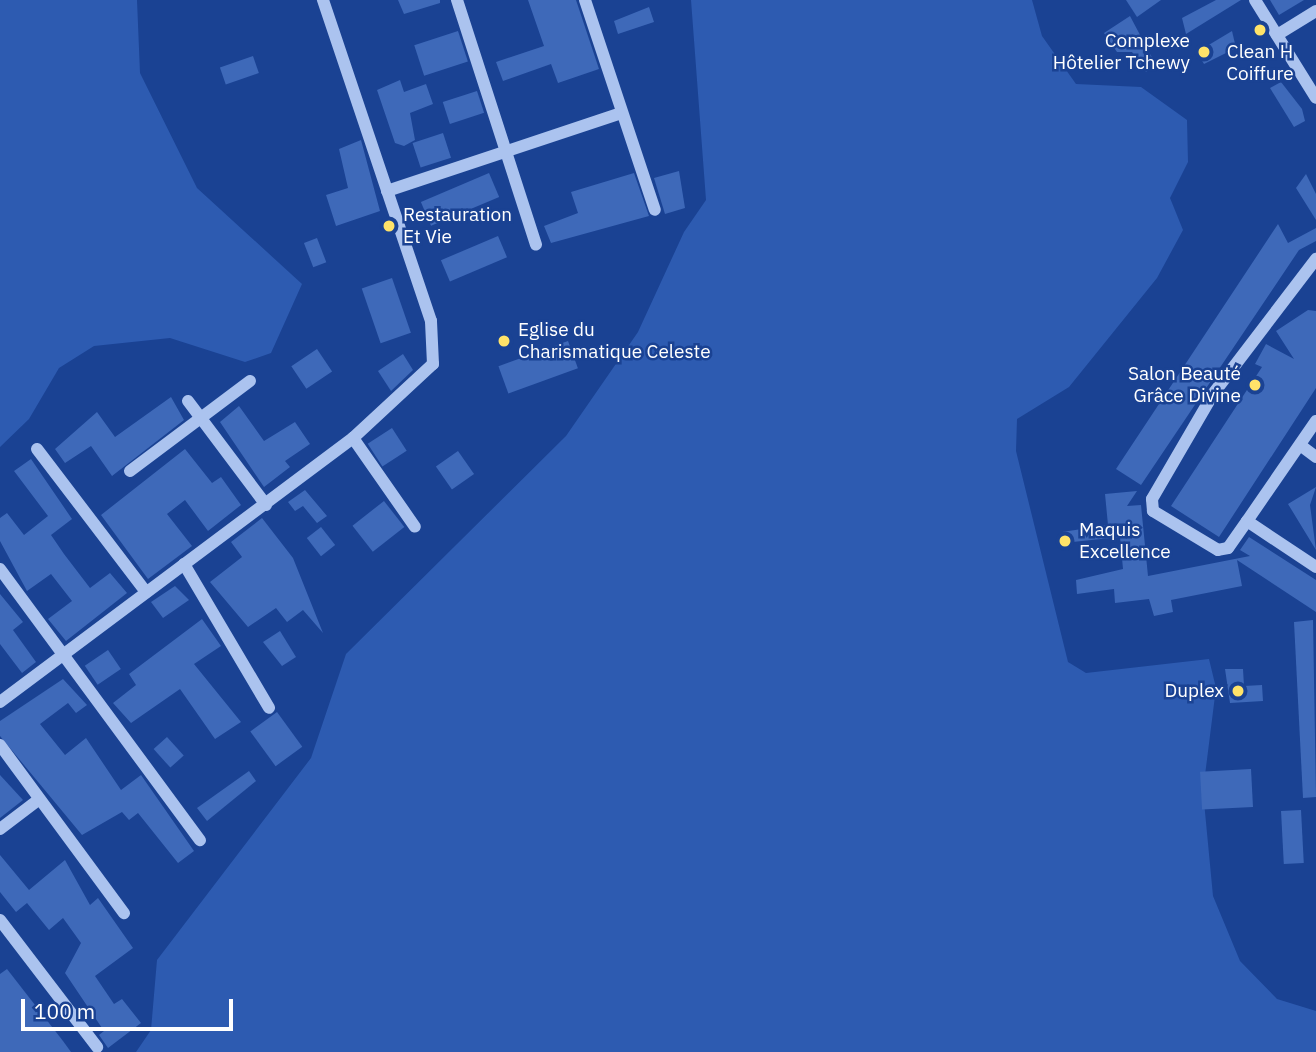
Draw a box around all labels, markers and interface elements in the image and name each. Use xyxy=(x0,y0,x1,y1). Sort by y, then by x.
marker: Clean H Coiffure xyxy=(1252,22,1268,38)
place label: Complexe Hôtelier Tchewy xyxy=(1053,30,1190,74)
place label: Clean H Coiffure xyxy=(1226,41,1294,85)
marker: Complexe Hôtelier Tchewy xyxy=(1196,44,1212,60)
place label: Restauration Et Vie xyxy=(403,204,512,248)
marker: Restauration Et Vie xyxy=(381,218,397,234)
place label: Eglise du Charismatique Celeste xyxy=(518,319,711,363)
marker: Eglise du Charismatique Celeste xyxy=(496,333,512,349)
place label: Salon Beauté Grâce Divine xyxy=(1128,363,1241,407)
marker: Salon Beauté Grâce Divine xyxy=(1247,377,1263,393)
place label: Maquis Excellence xyxy=(1079,519,1171,563)
marker: Maquis Excellence xyxy=(1057,533,1073,549)
place label: Duplex xyxy=(1164,680,1224,702)
marker: Duplex xyxy=(1230,683,1246,699)
scale bar xyxy=(24,986,236,1030)
text: 100 m xyxy=(34,997,95,1025)

